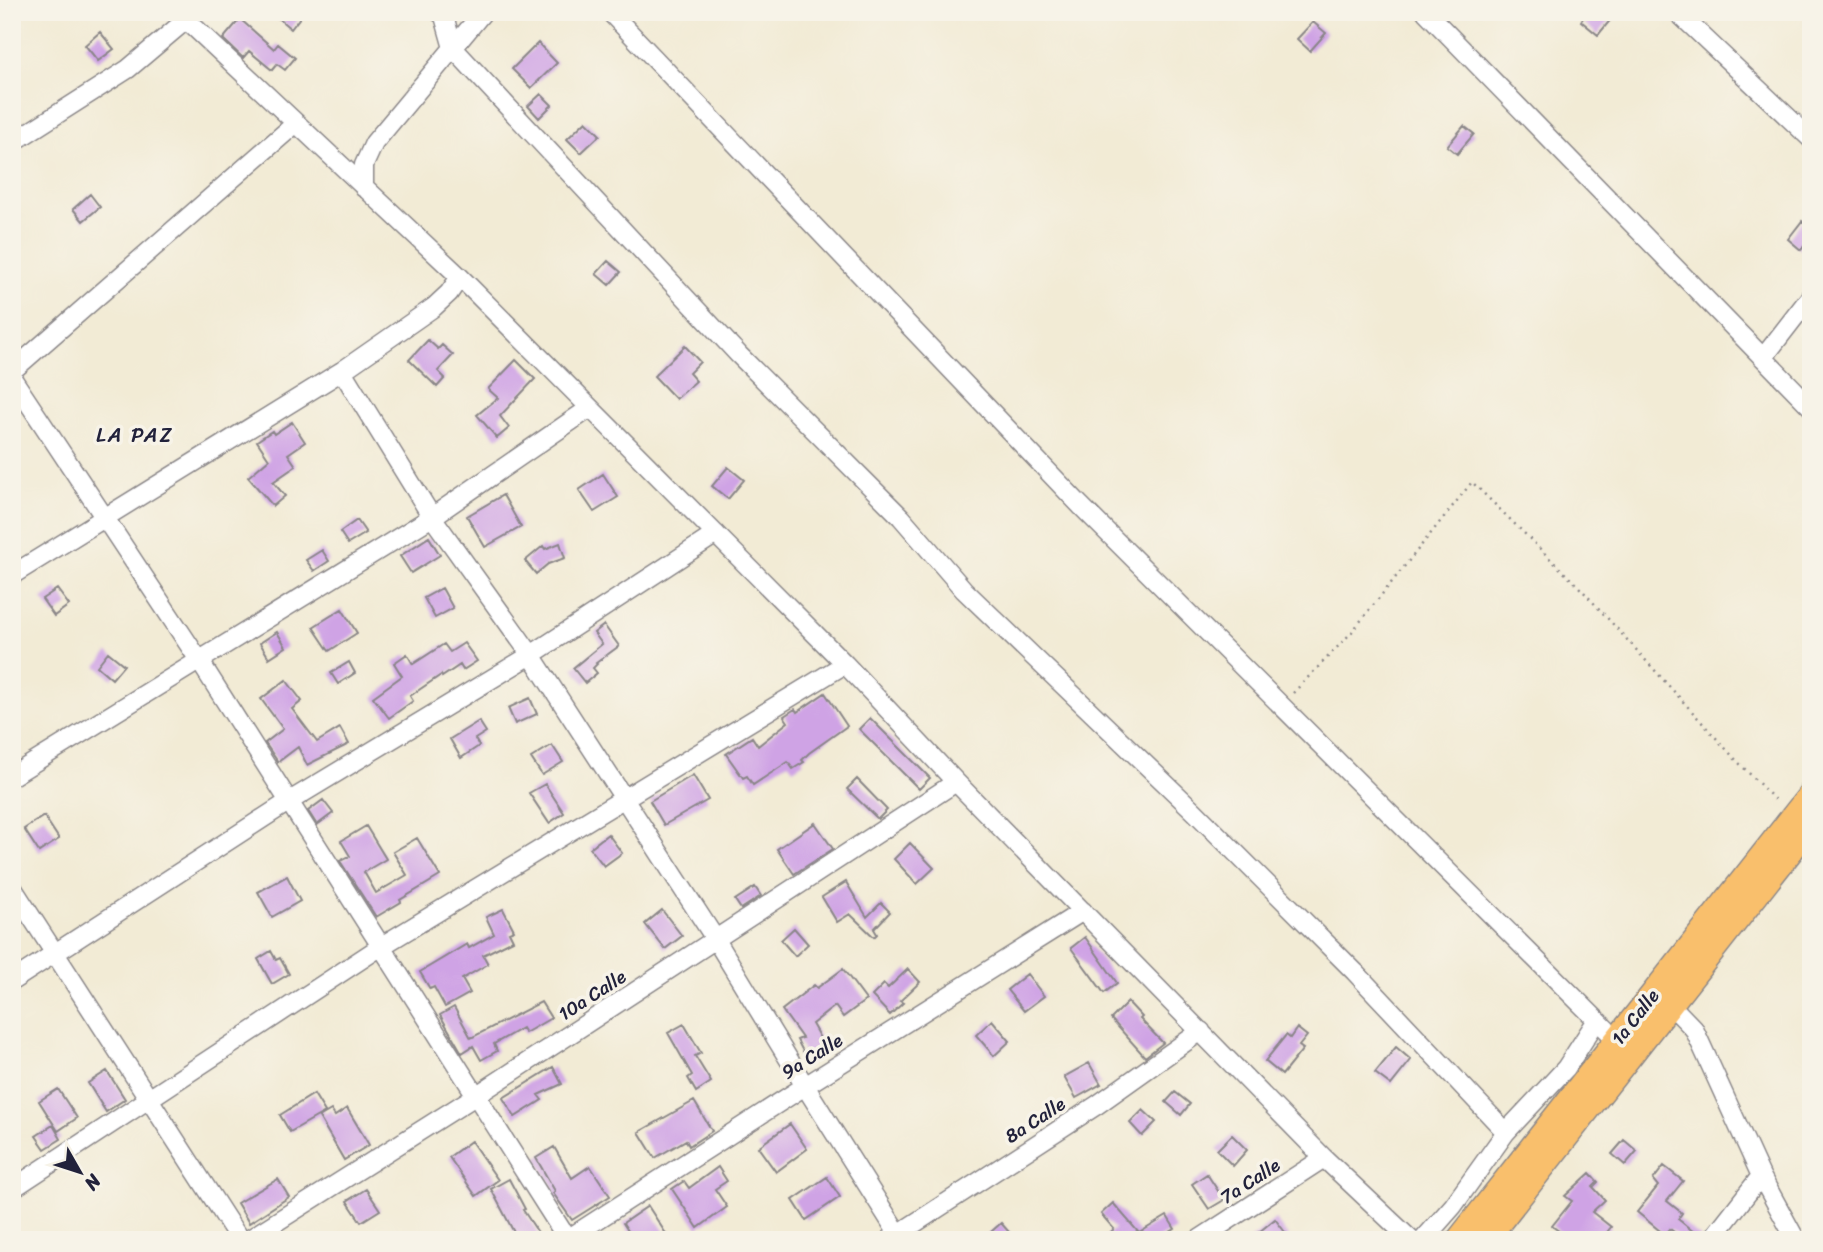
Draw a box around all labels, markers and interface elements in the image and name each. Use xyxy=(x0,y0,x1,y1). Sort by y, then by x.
district label: LA PAZ xyxy=(96,416,174,454)
street label: 10a Calle xyxy=(551,960,633,1030)
street label: 1a Calle xyxy=(1602,982,1668,1052)
street label: 9a Calle xyxy=(775,1024,849,1088)
street label: 8a Calle xyxy=(998,1088,1072,1152)
north arrow xyxy=(46,1136,116,1206)
street label: 7a Calle xyxy=(1213,1149,1287,1213)
text: N xyxy=(75,1166,110,1199)

